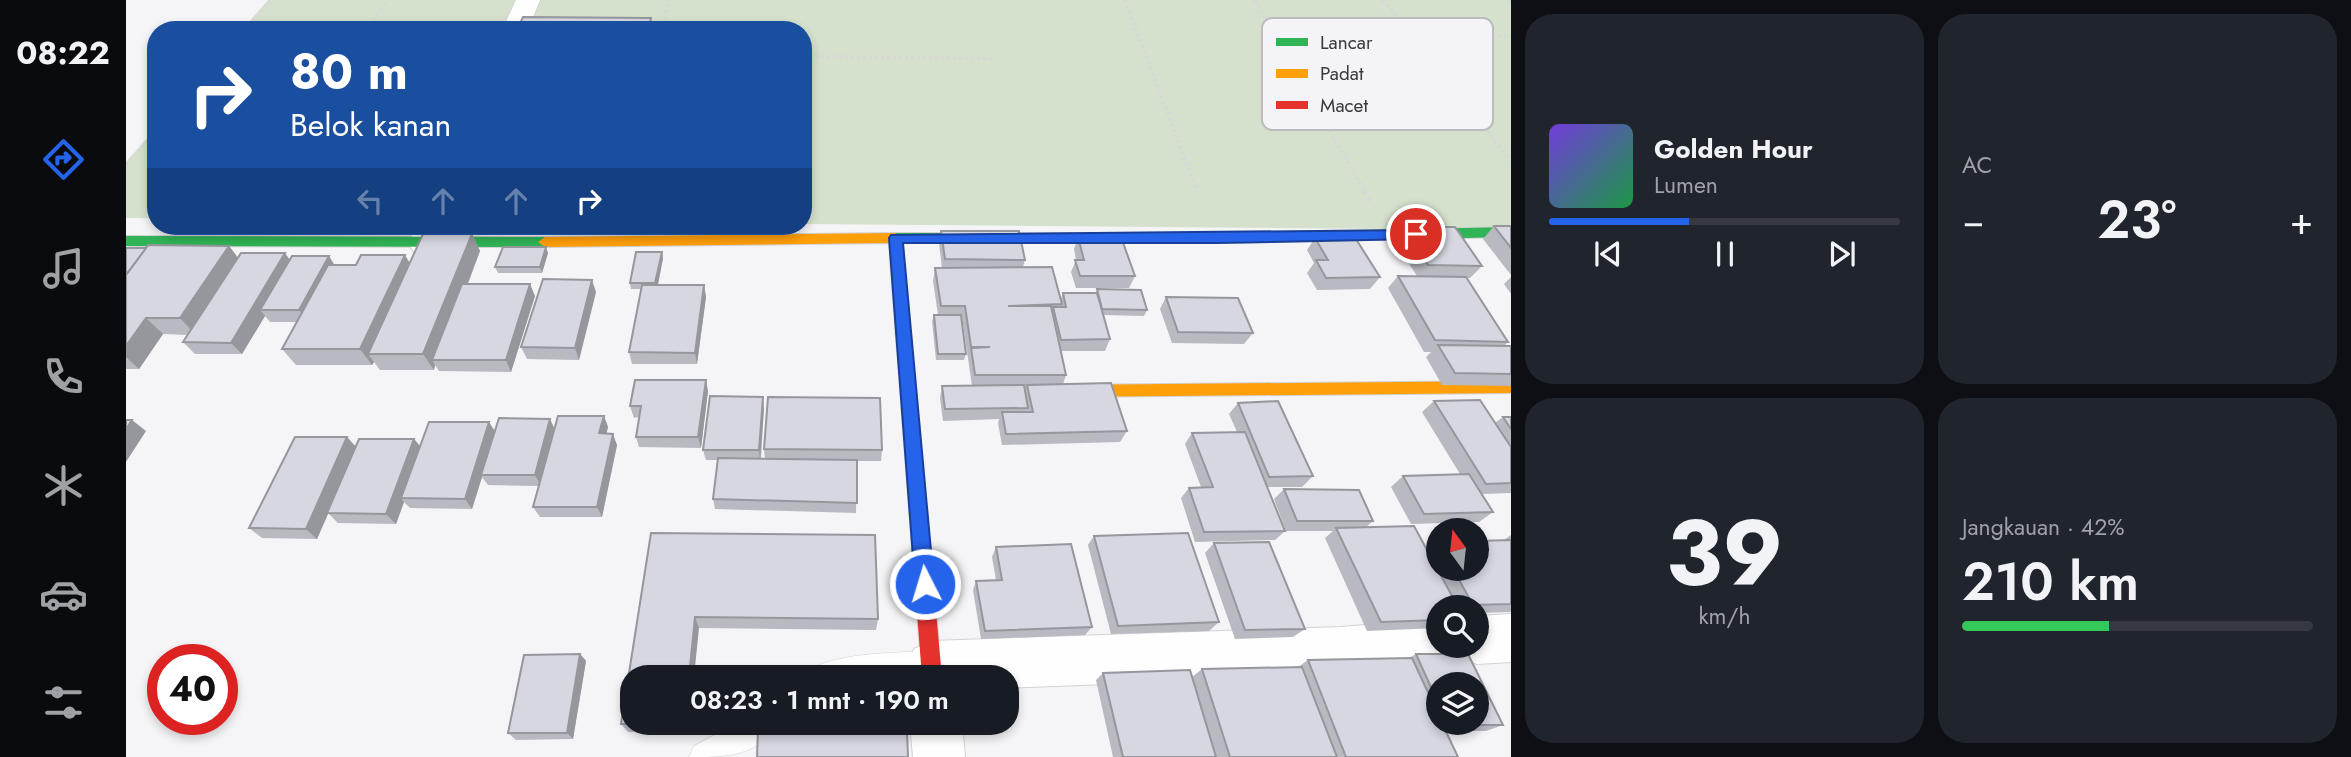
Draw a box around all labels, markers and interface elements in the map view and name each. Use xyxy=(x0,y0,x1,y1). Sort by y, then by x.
legend xyxy=(1262,18,1493,130)
text: Lancar xyxy=(1320,29,1373,56)
text: 08:22 xyxy=(16,30,110,76)
text: 80 m xyxy=(290,37,408,107)
icon: right xyxy=(175,49,266,140)
text: Padat xyxy=(1320,60,1364,87)
text: Macet xyxy=(1320,92,1368,119)
text: Belok kanan xyxy=(290,102,451,148)
text: Golden Hour xyxy=(1654,130,1813,168)
icon: directions xyxy=(39,135,88,184)
text: AC xyxy=(1962,148,1992,182)
text: Lumen xyxy=(1654,168,1718,202)
icon: left xyxy=(351,182,389,220)
icon: ahead xyxy=(424,182,462,220)
icon: ahead xyxy=(497,182,535,220)
icon: right xyxy=(570,182,608,220)
text: 23° xyxy=(2098,182,2176,258)
text: − xyxy=(1962,193,1984,248)
text: + xyxy=(2290,193,2313,248)
pin xyxy=(1386,204,1446,264)
icon: arrive xyxy=(1397,215,1435,253)
icon: previous xyxy=(1589,235,1627,273)
icon: pause xyxy=(1706,235,1744,273)
icon: next xyxy=(1823,235,1861,273)
icon: music xyxy=(39,244,88,293)
icon: phone xyxy=(39,352,88,401)
icon: climate xyxy=(39,461,88,510)
text: 39 xyxy=(1666,488,1783,619)
text: Jangkauan · 42% xyxy=(1962,510,2125,544)
north arrow xyxy=(1426,518,1489,581)
map controls xyxy=(1426,518,1489,735)
text: 210 km xyxy=(1962,544,2139,620)
position arrow xyxy=(888,547,962,621)
icon: car xyxy=(39,570,88,619)
button: search xyxy=(1426,595,1489,658)
text: km/h xyxy=(1699,599,1750,633)
speed limit sign: 40 xyxy=(147,644,238,735)
button: layers xyxy=(1426,672,1489,735)
icon: filters xyxy=(39,678,88,727)
text: 08:23 · 1 mnt · 190 m xyxy=(690,681,949,719)

